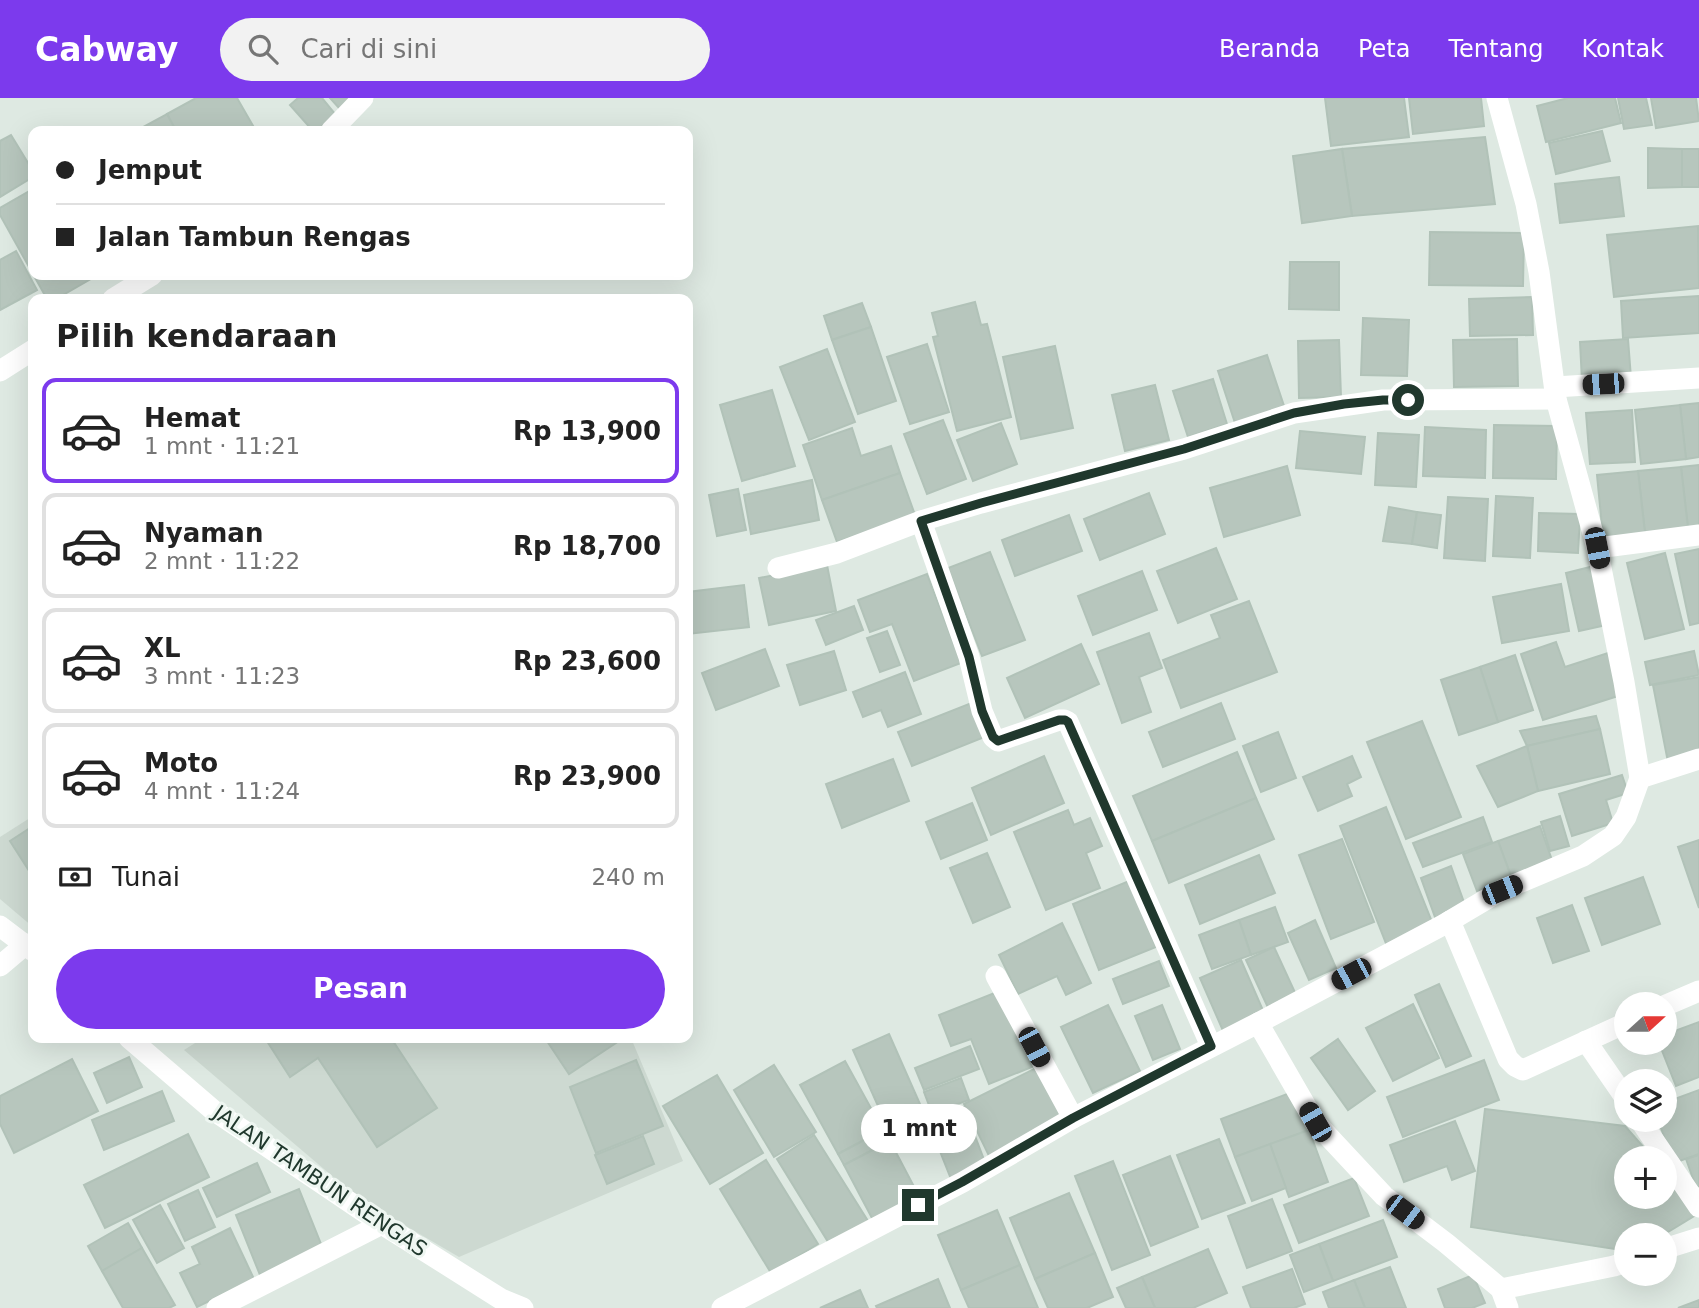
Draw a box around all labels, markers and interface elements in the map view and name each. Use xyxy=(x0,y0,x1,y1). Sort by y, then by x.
search box xyxy=(220,18,710,81)
text: Cabway xyxy=(35,30,178,69)
icon: search xyxy=(244,30,282,68)
text: Cari di sini xyxy=(300,34,437,64)
text: Beranda xyxy=(1219,35,1320,63)
text: Peta xyxy=(1358,35,1410,63)
text: Tentang xyxy=(1448,35,1544,63)
text: Kontak xyxy=(1582,35,1664,63)
text: Jemput xyxy=(98,155,202,185)
text: Jalan Tambun Rengas xyxy=(98,222,411,252)
text: Pilih kendaraan xyxy=(56,317,337,355)
car xyxy=(1582,372,1625,396)
route start xyxy=(1392,384,1424,416)
icon: car xyxy=(60,399,123,462)
text: Hemat xyxy=(144,403,240,433)
text: Rp 13,900 xyxy=(513,416,661,446)
text: 1 mnt · 11:21 xyxy=(144,433,300,459)
icon: car xyxy=(60,514,123,577)
text: Nyaman xyxy=(144,518,263,548)
car xyxy=(1583,525,1612,571)
text: Rp 18,700 xyxy=(513,531,661,561)
text: 2 mnt · 11:22 xyxy=(144,548,300,574)
icon: car xyxy=(60,629,123,692)
text: XL xyxy=(144,633,181,663)
text: Rp 23,600 xyxy=(513,646,661,676)
text: 3 mnt · 11:23 xyxy=(144,663,300,689)
icon: car xyxy=(60,744,123,807)
text: Moto xyxy=(144,748,218,778)
text: Rp 23,900 xyxy=(513,761,661,791)
text: 4 mnt · 11:24 xyxy=(144,778,300,804)
icon: cash xyxy=(56,858,94,896)
text: Tunai xyxy=(112,862,180,892)
text: 240 m xyxy=(591,864,665,890)
car xyxy=(1479,872,1526,908)
button: Pesan xyxy=(56,949,665,1029)
car xyxy=(1328,955,1375,993)
north arrow xyxy=(1614,992,1676,1055)
map controls xyxy=(1614,992,1677,1286)
car xyxy=(1015,1024,1054,1070)
button: layers xyxy=(1614,1069,1677,1132)
street label: JALAN TAMBUN RENGAS xyxy=(207,1099,431,1262)
car xyxy=(1296,1099,1335,1145)
callout: 1 mnt xyxy=(860,1104,976,1152)
text: 1 mnt xyxy=(881,1115,957,1141)
button: + xyxy=(1614,1146,1677,1209)
route end xyxy=(902,1189,934,1221)
car xyxy=(1382,1191,1429,1233)
button: − xyxy=(1614,1223,1677,1286)

